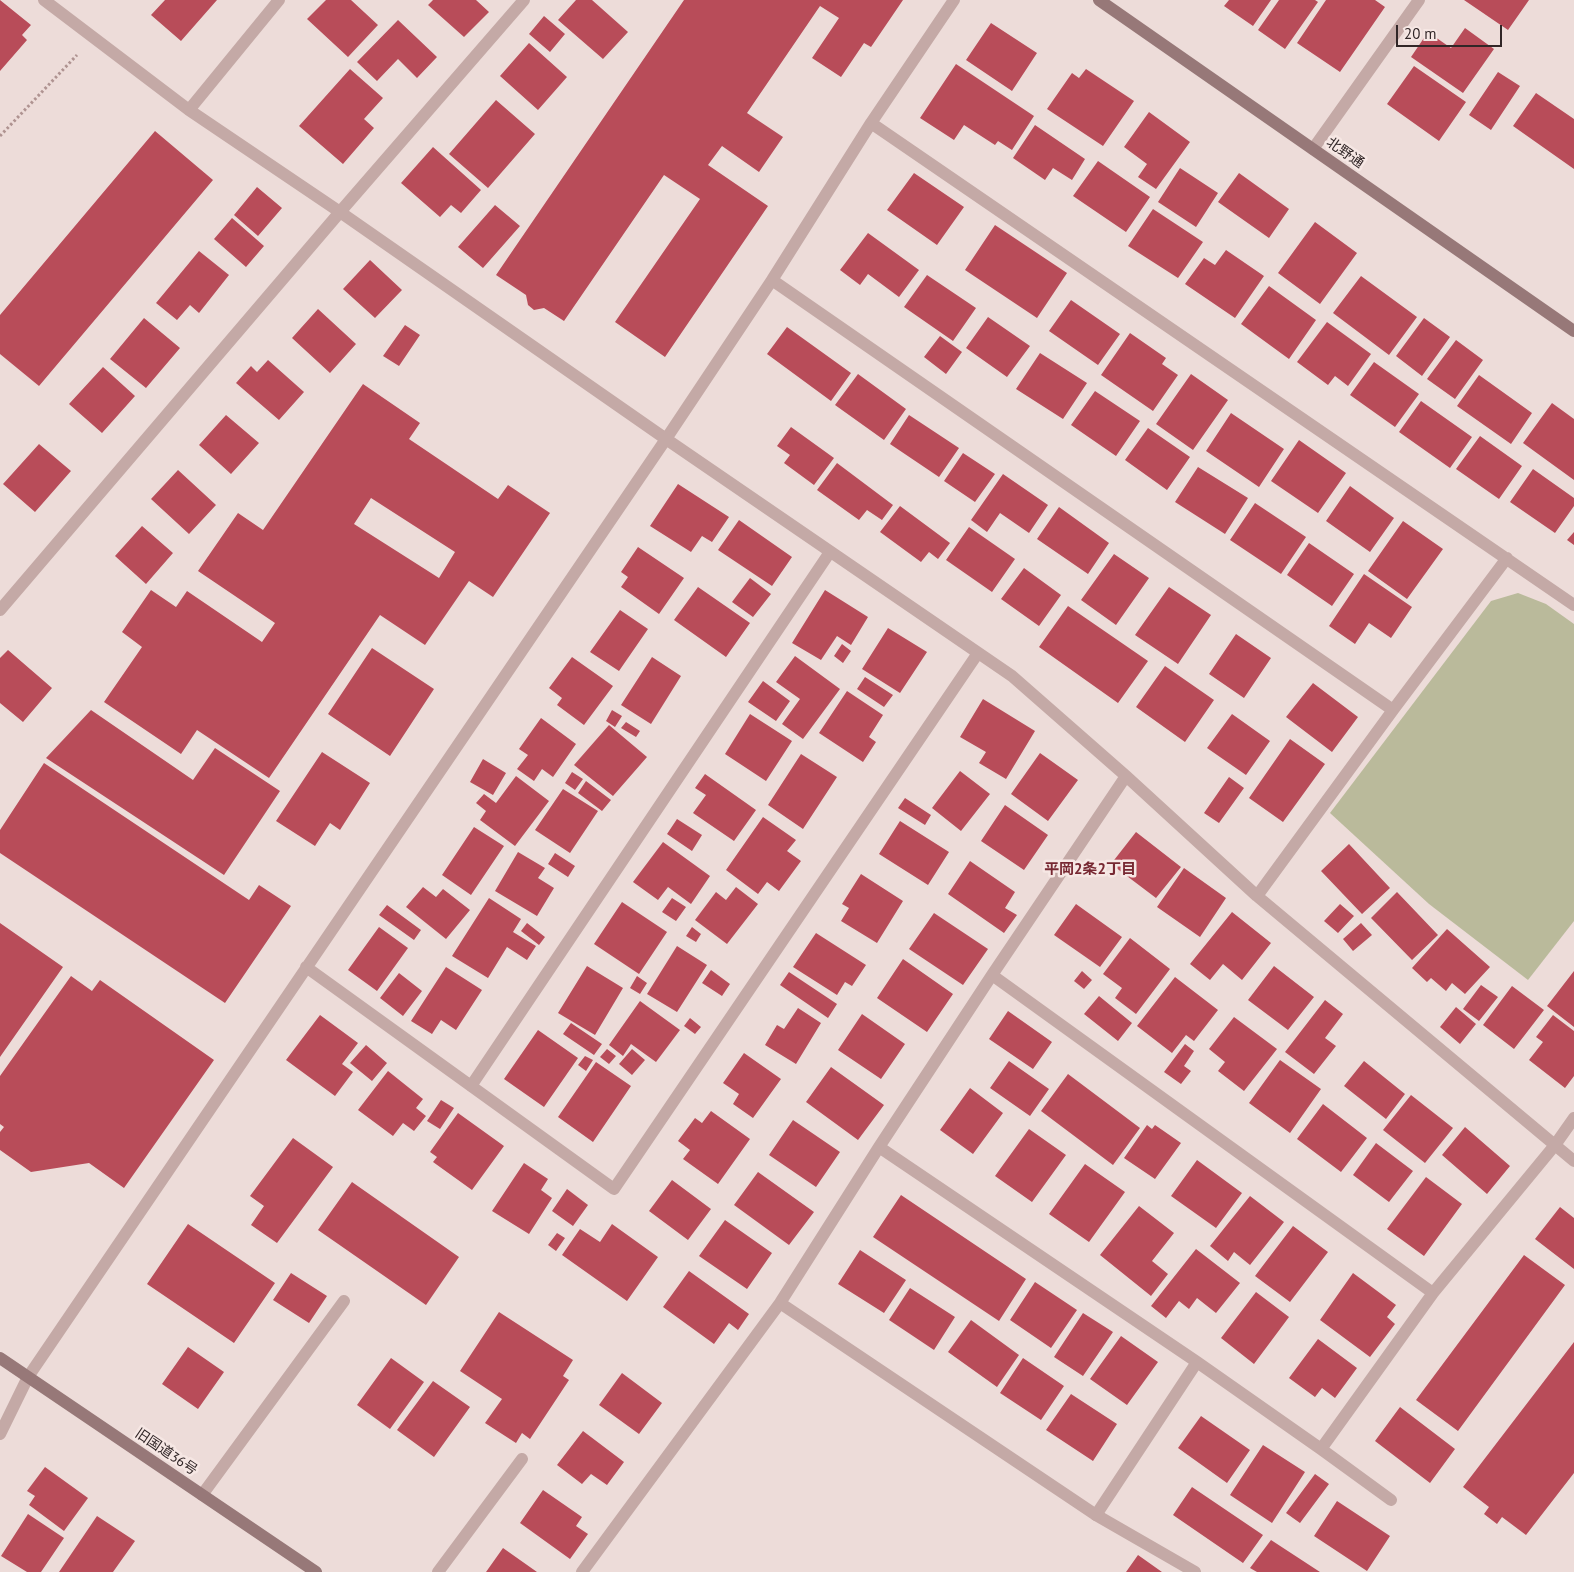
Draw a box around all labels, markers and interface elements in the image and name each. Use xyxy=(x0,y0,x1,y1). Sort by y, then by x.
scale bar xyxy=(1399,15,1505,47)
text: 20 m xyxy=(1404,24,1437,43)
street label: 北野通 xyxy=(1323,134,1367,172)
district label: 平岡2条2丁目 xyxy=(1044,861,1136,879)
street label: 旧国道36号 xyxy=(132,1425,200,1479)

